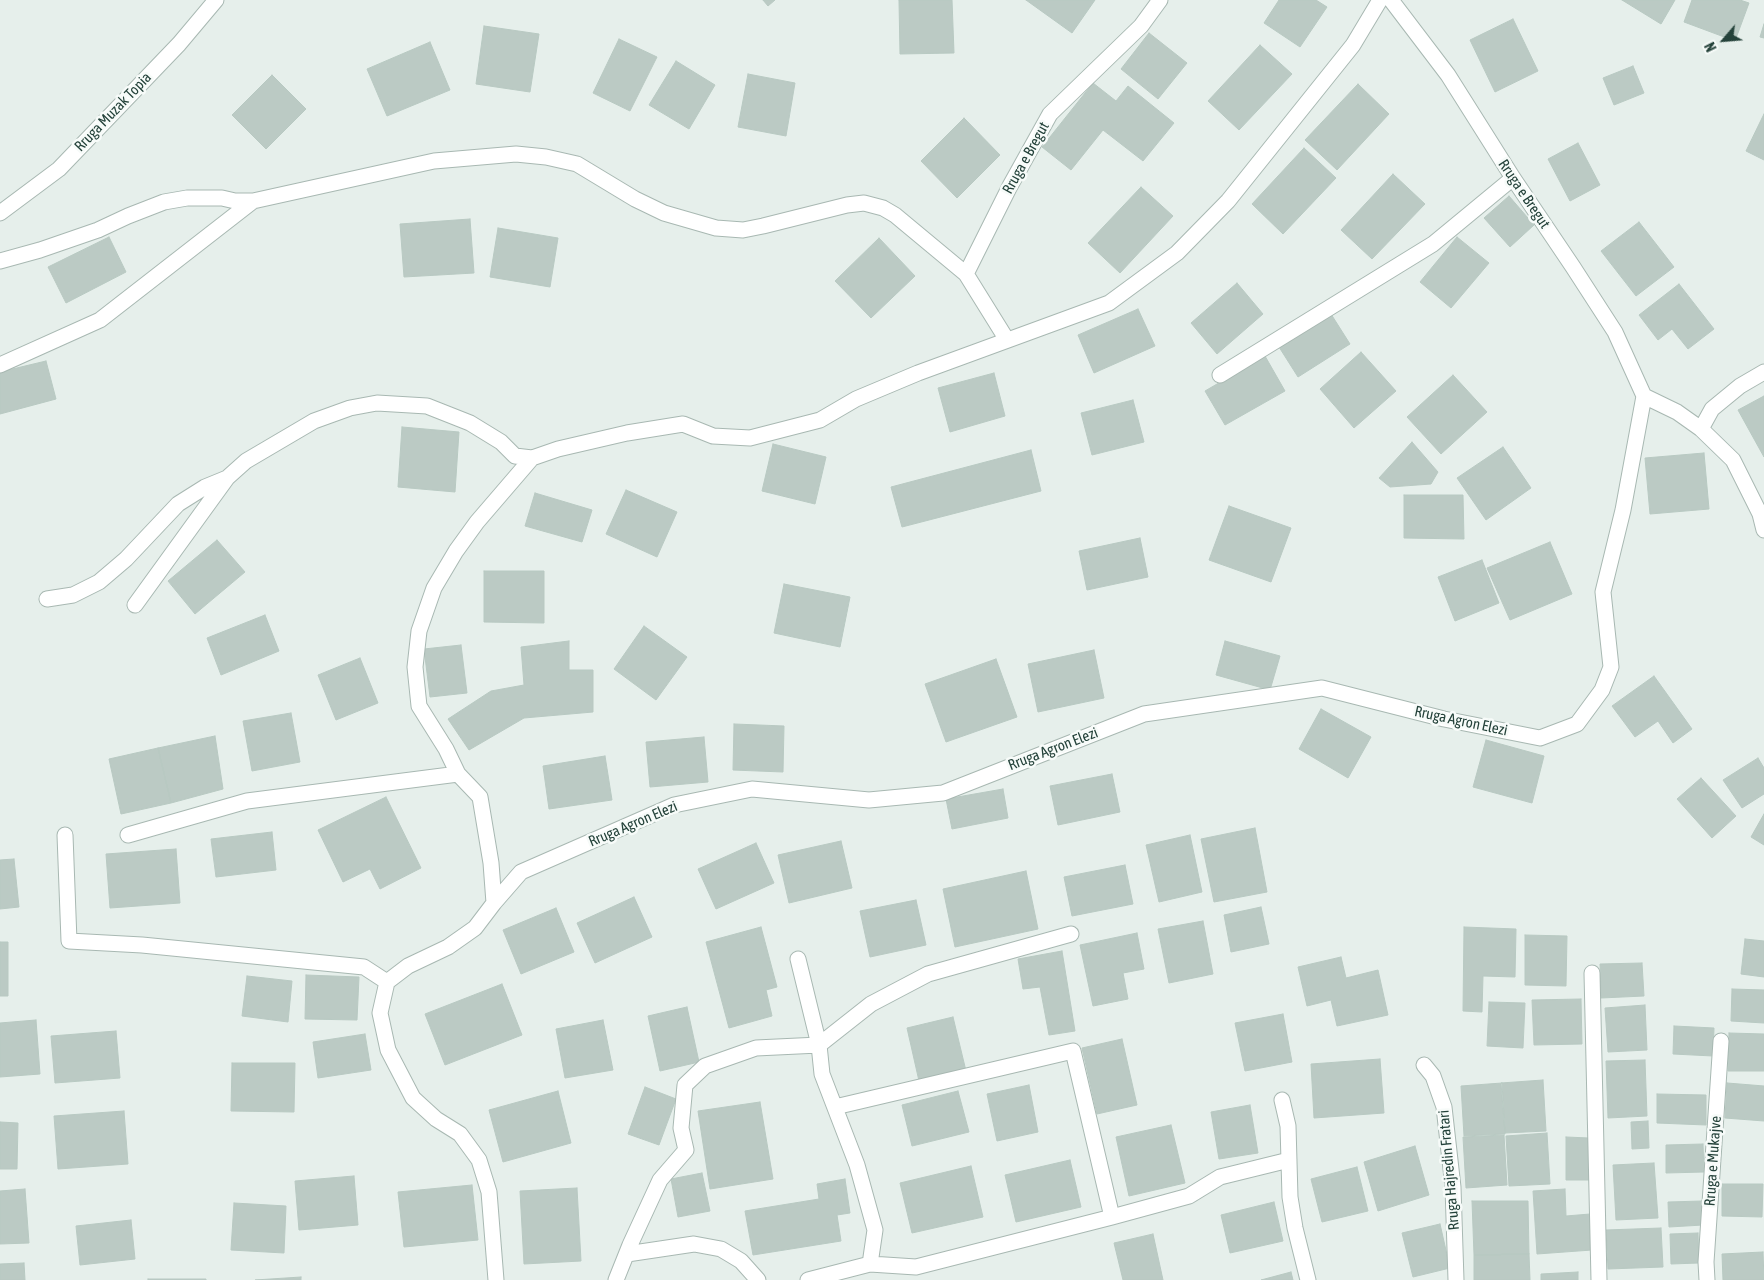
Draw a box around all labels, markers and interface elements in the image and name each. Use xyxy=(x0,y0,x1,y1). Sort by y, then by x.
north arrow xyxy=(1699,15,1749,65)
text: N xyxy=(1702,40,1720,54)
street label: Rruga Muzak Topia xyxy=(71,69,155,155)
street label: Rruga e Bregut xyxy=(999,119,1053,197)
street label: Rruga e Bregut xyxy=(1494,156,1554,232)
street label: Rruga Agron Elezi xyxy=(1413,702,1509,740)
street label: Rruga Agron Elezi xyxy=(1006,724,1100,774)
street label: Rruga Agron Elezi xyxy=(586,797,680,851)
street label: Rruga Hajredin Fratari xyxy=(1435,1109,1463,1231)
street label: Rruga e Mukajve xyxy=(1701,1115,1725,1207)

